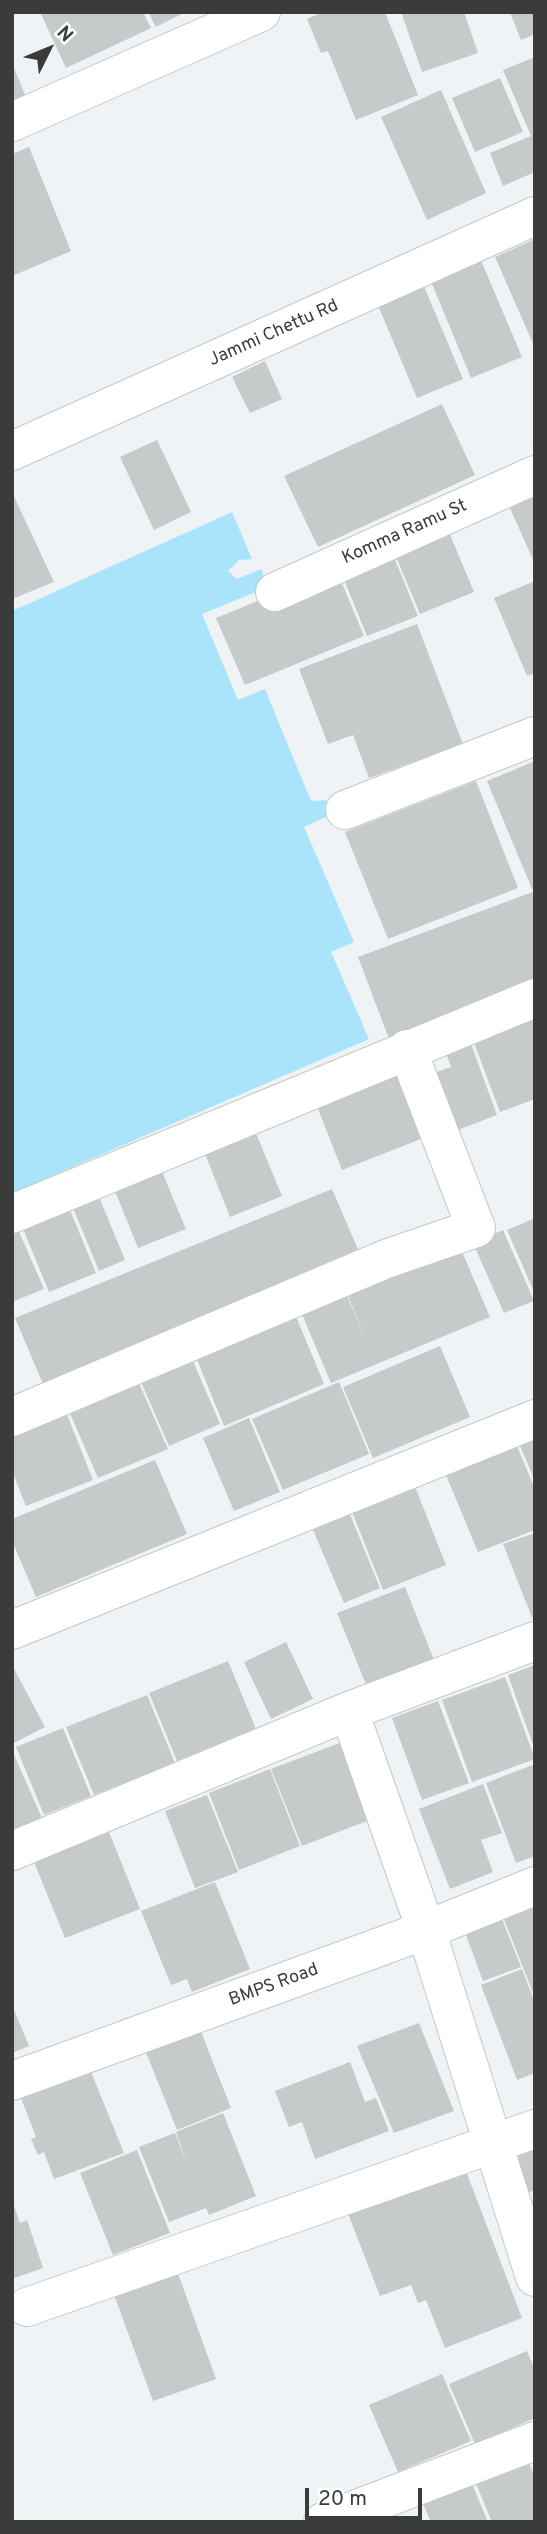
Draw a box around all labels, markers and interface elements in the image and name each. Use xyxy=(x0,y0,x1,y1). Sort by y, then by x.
north arrow xyxy=(14,14,84,84)
text: N xyxy=(51,22,78,48)
street label: Jammi Chettu Rd xyxy=(206,296,342,372)
street label: Komma Ramu St xyxy=(339,496,471,570)
street label: BMPS Road xyxy=(226,1960,322,2012)
scale bar xyxy=(309,2474,426,2518)
text: 20 m xyxy=(318,2486,367,2513)

